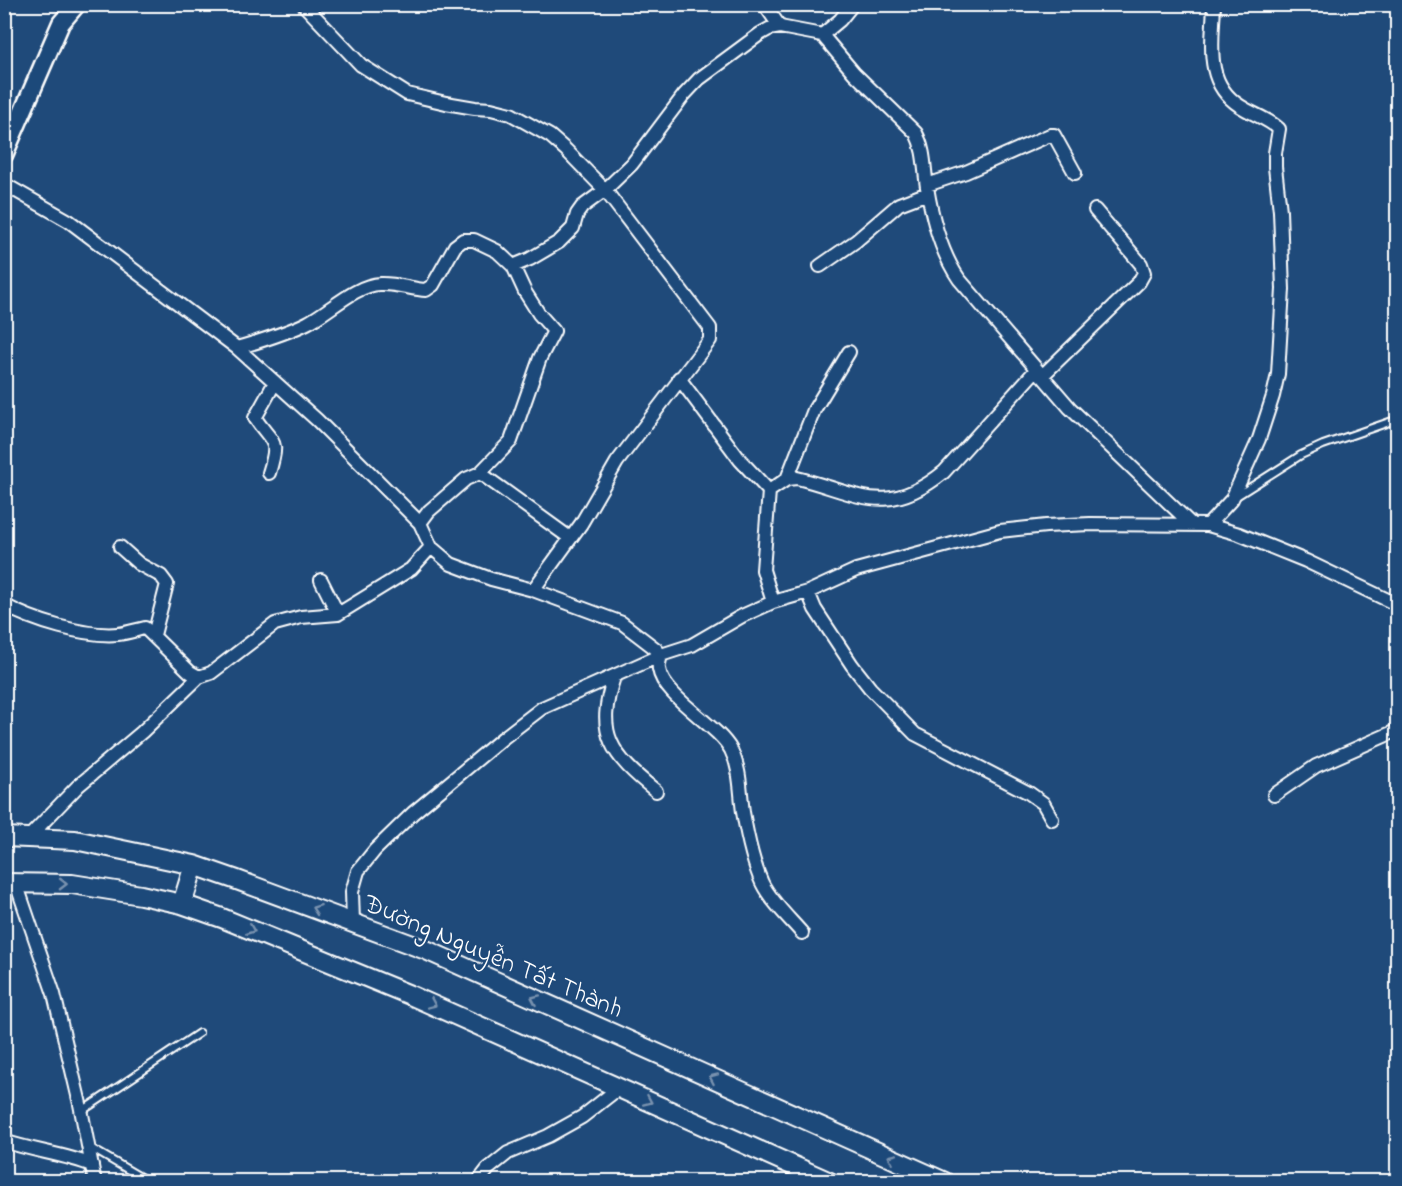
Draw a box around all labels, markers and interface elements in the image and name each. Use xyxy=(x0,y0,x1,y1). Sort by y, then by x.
one-way arrow xyxy=(58,878,67,890)
street label: Đường Nguyễn Tất Thành xyxy=(356,885,628,1030)
one-way arrow xyxy=(311,904,322,916)
one-way arrow xyxy=(245,923,256,935)
one-way arrow xyxy=(531,994,542,1006)
one-way arrow xyxy=(425,997,436,1009)
one-way arrow xyxy=(709,1073,720,1085)
one-way arrow xyxy=(642,1093,653,1105)
one-way arrow xyxy=(887,1153,898,1165)

